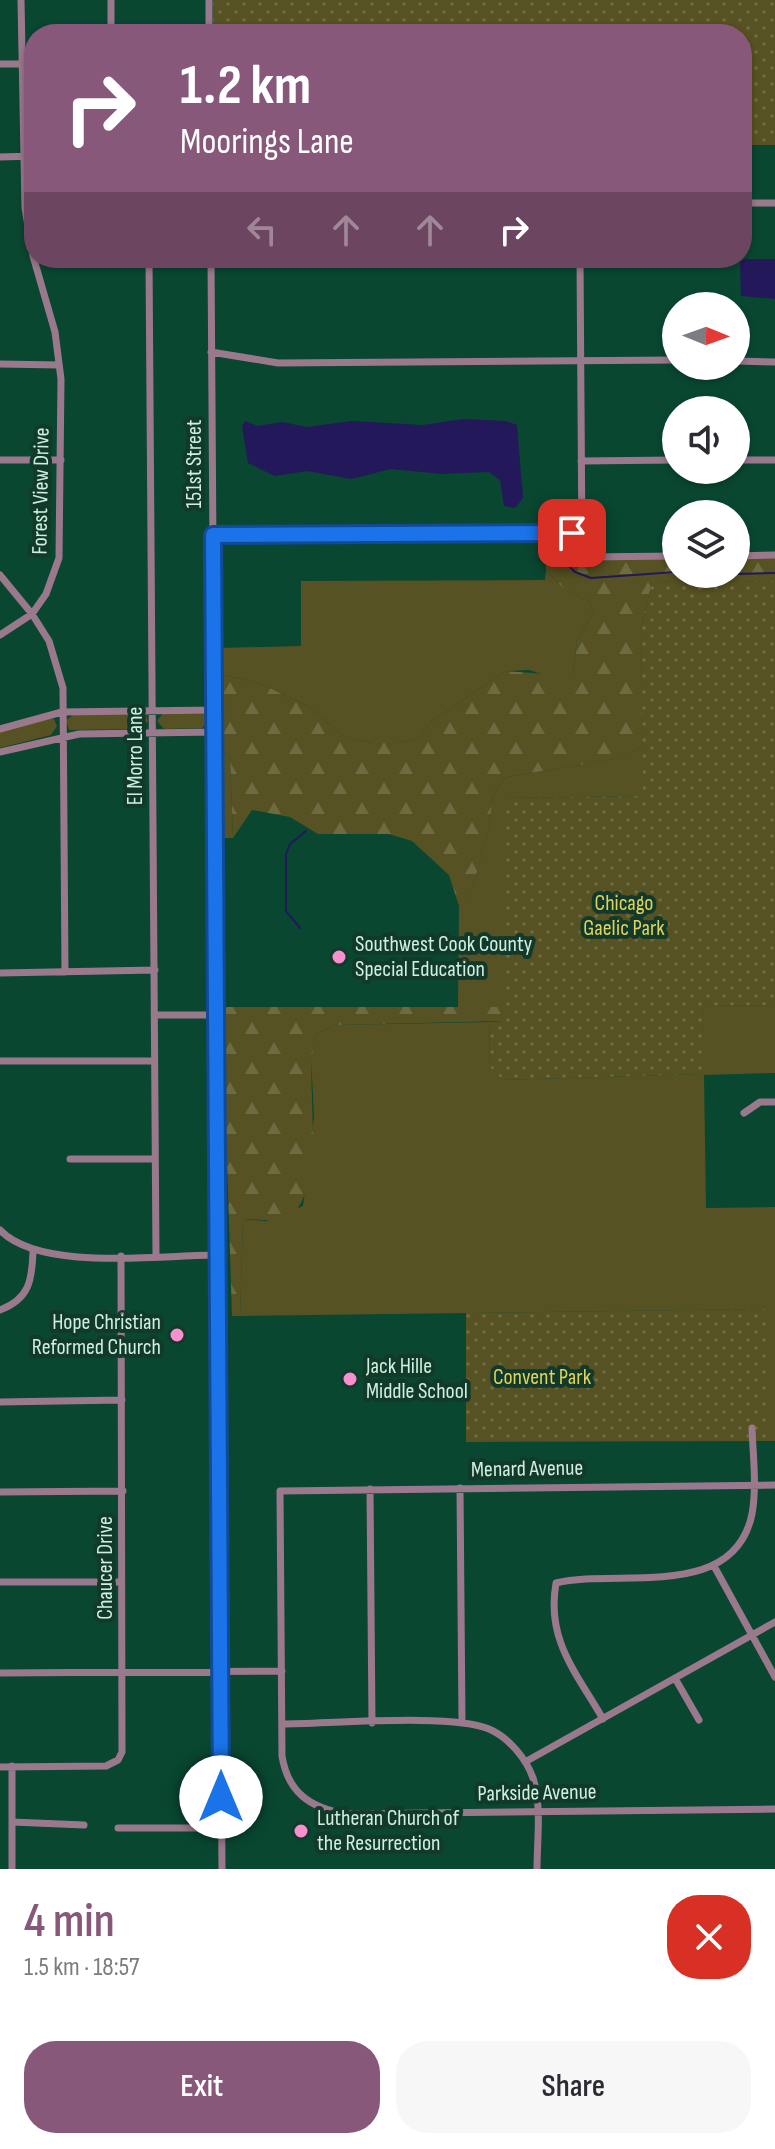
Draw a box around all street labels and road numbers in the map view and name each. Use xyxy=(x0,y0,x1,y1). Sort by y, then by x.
street label: 151st Street xyxy=(181,419,208,508)
street label: Forest View Drive xyxy=(26,427,56,555)
street label: El Morro Lane xyxy=(122,707,149,805)
street label: Menard Avenue xyxy=(471,1455,583,1483)
street label: Chaucer Drive xyxy=(92,1516,119,1620)
street label: Parkside Avenue xyxy=(477,1778,597,1808)

